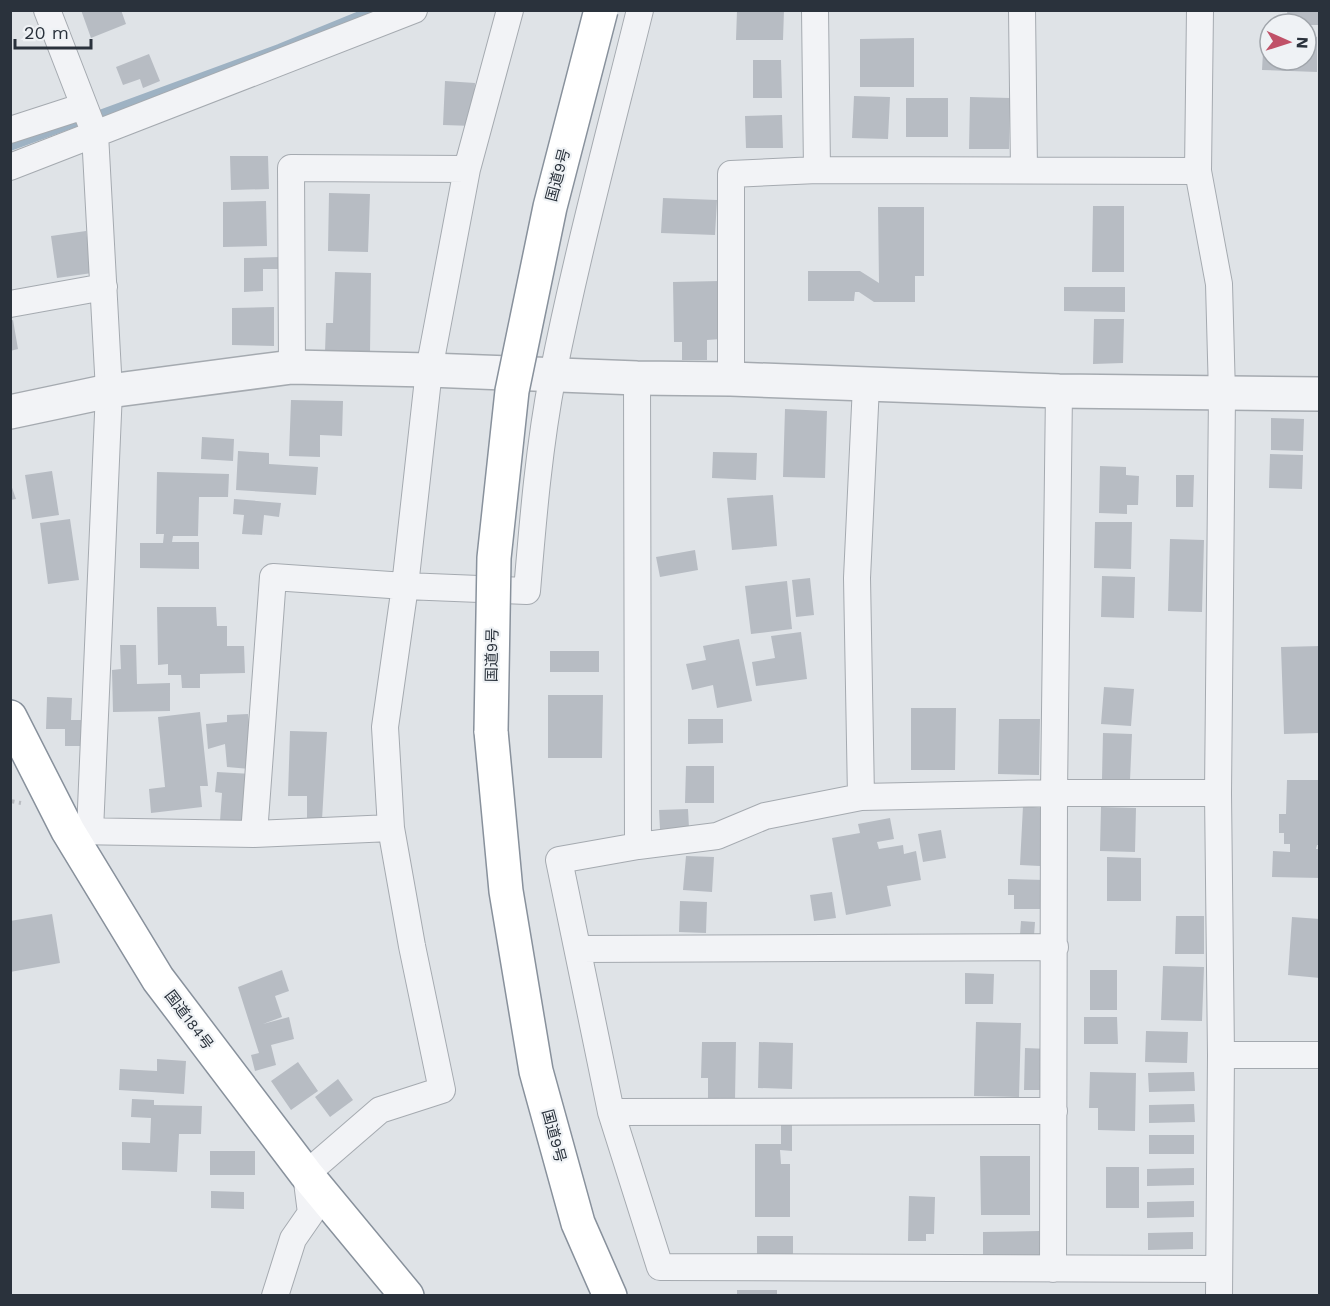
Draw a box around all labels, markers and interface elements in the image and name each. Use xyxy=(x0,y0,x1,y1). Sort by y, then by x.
scale bar xyxy=(15,12,92,50)
north arrow xyxy=(1258,12,1318,72)
text: 20 m xyxy=(24,22,69,43)
text: N xyxy=(1293,36,1312,49)
street label: 国道9号 xyxy=(542,146,574,204)
street label: 国道9号 xyxy=(483,628,501,682)
street label: 国道184号 xyxy=(161,987,217,1053)
street label: 国道9号 xyxy=(538,1107,570,1165)

